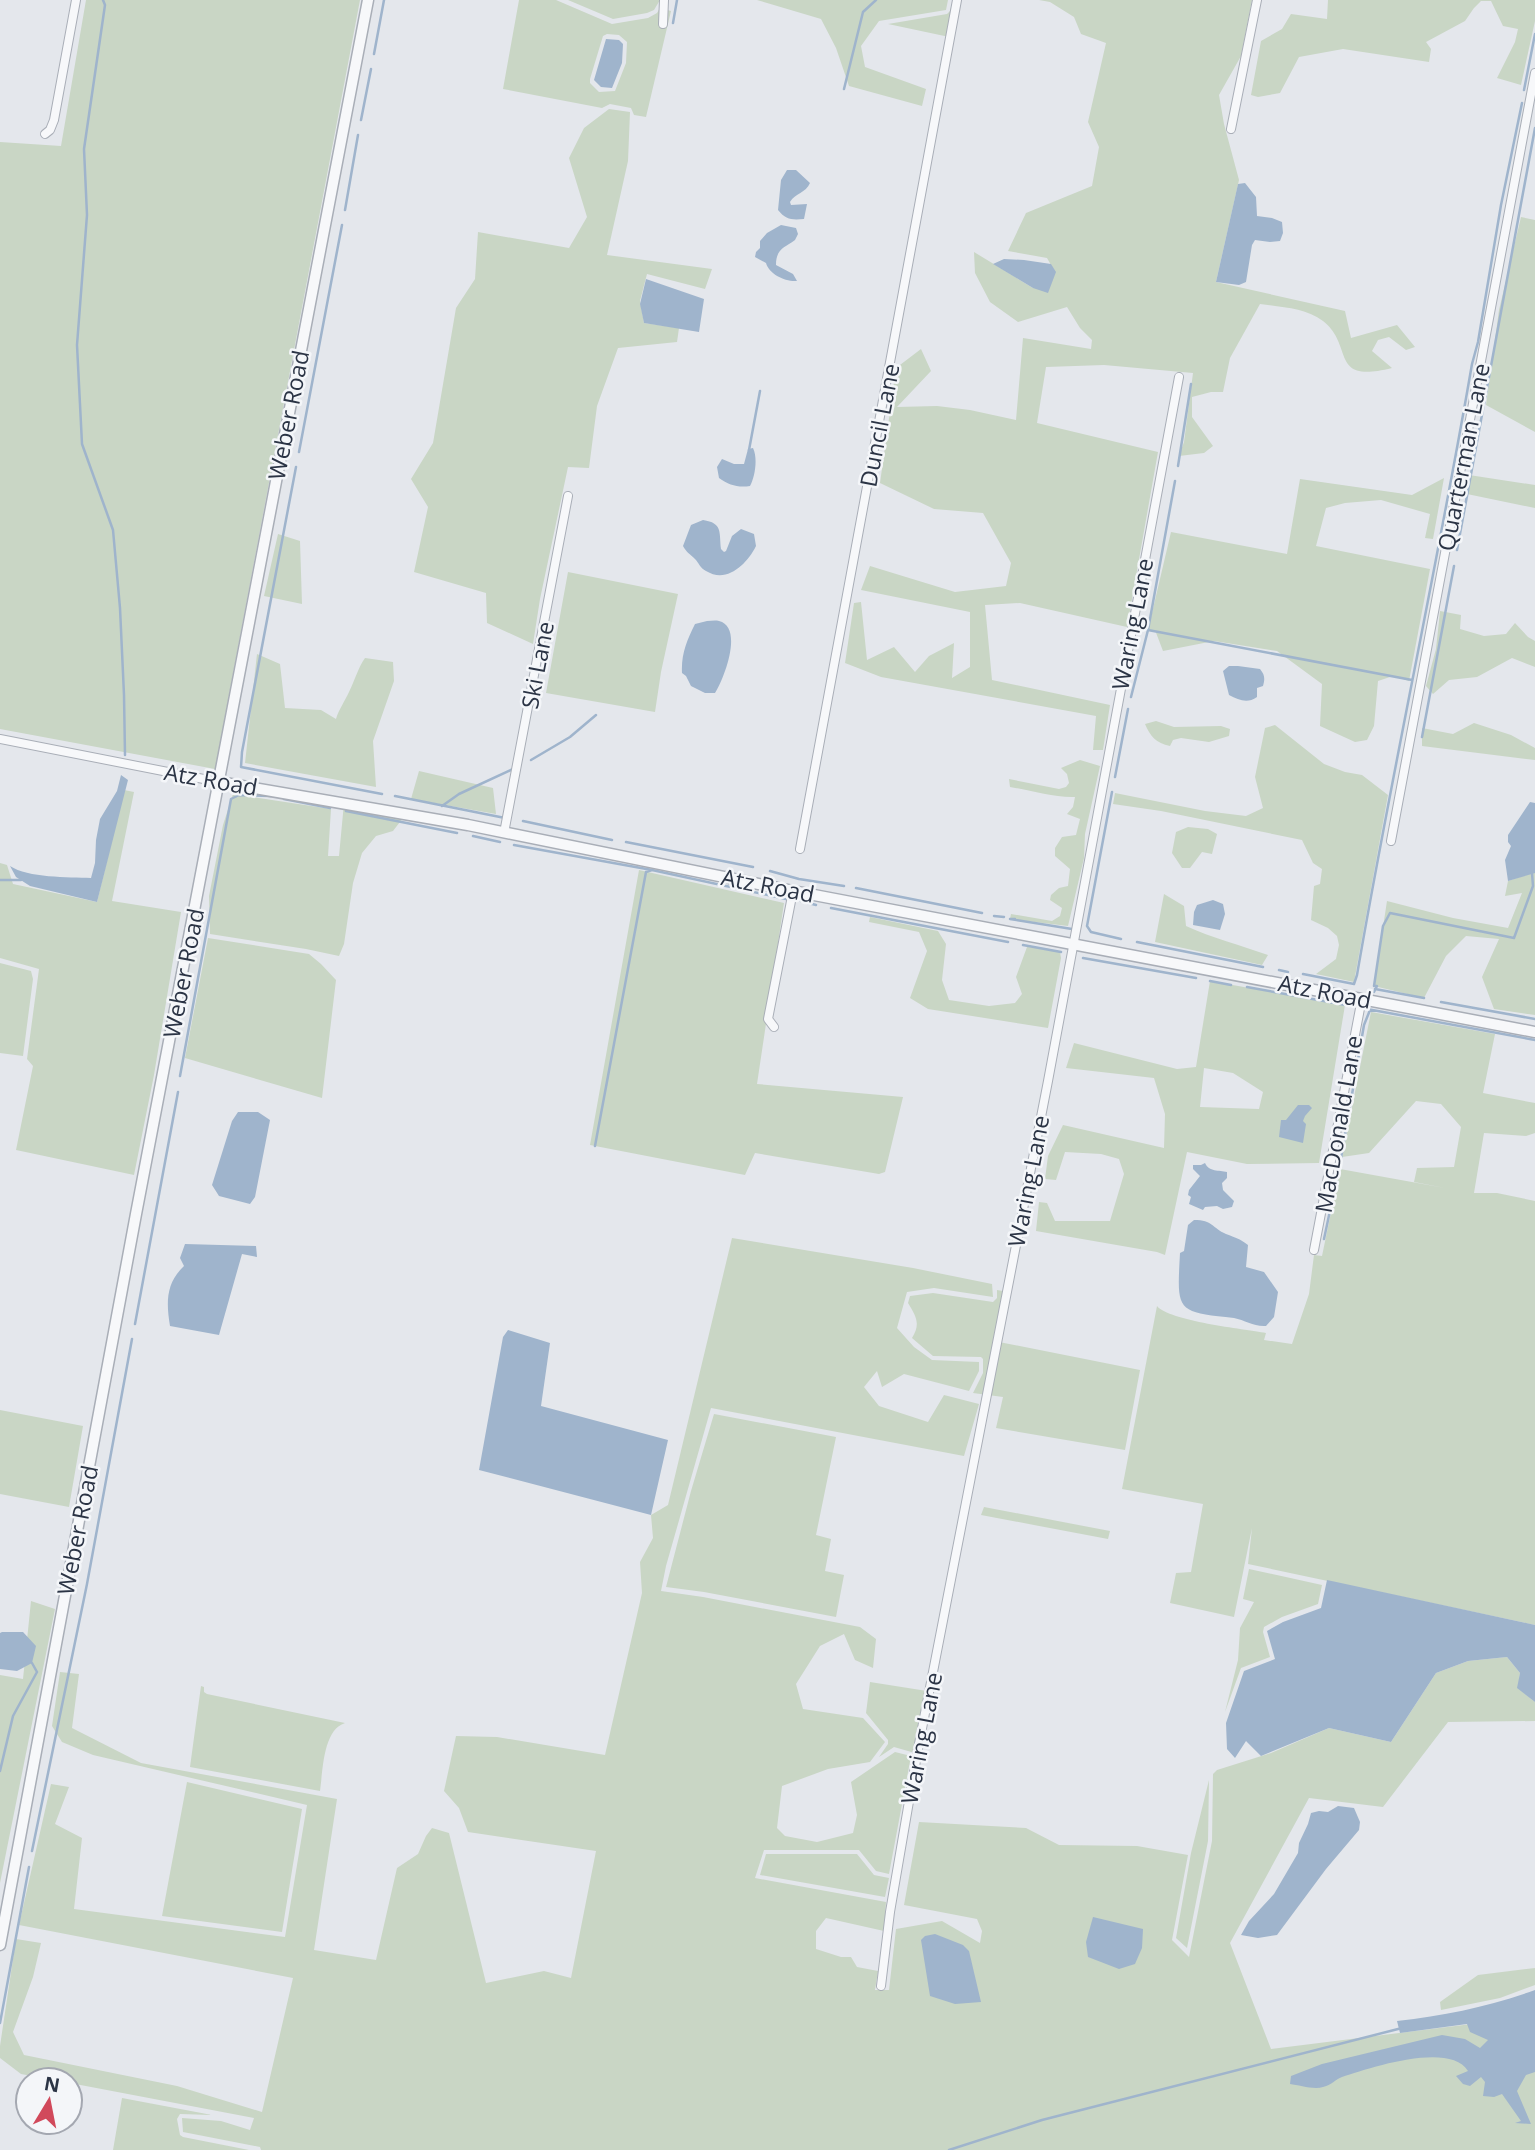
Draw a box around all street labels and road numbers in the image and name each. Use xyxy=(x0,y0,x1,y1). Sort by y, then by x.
street label: Weber Road xyxy=(260,347,316,483)
street label: Duncil Lane xyxy=(851,360,907,490)
street label: Quarterman Lane xyxy=(1429,360,1497,554)
street label: Waring Lane xyxy=(1104,555,1160,693)
street label: Ski Lane xyxy=(513,619,561,711)
street label: Atz Road xyxy=(162,755,260,803)
street label: Atz Road xyxy=(719,860,817,910)
street label: Weber Road xyxy=(155,905,211,1041)
street label: Atz Road xyxy=(1276,966,1374,1016)
street label: MacDonald Lane xyxy=(1307,1033,1369,1215)
street label: Waring Lane xyxy=(1000,1112,1056,1250)
street label: Weber Road xyxy=(49,1462,105,1598)
street label: Waring Lane xyxy=(893,1669,949,1807)

